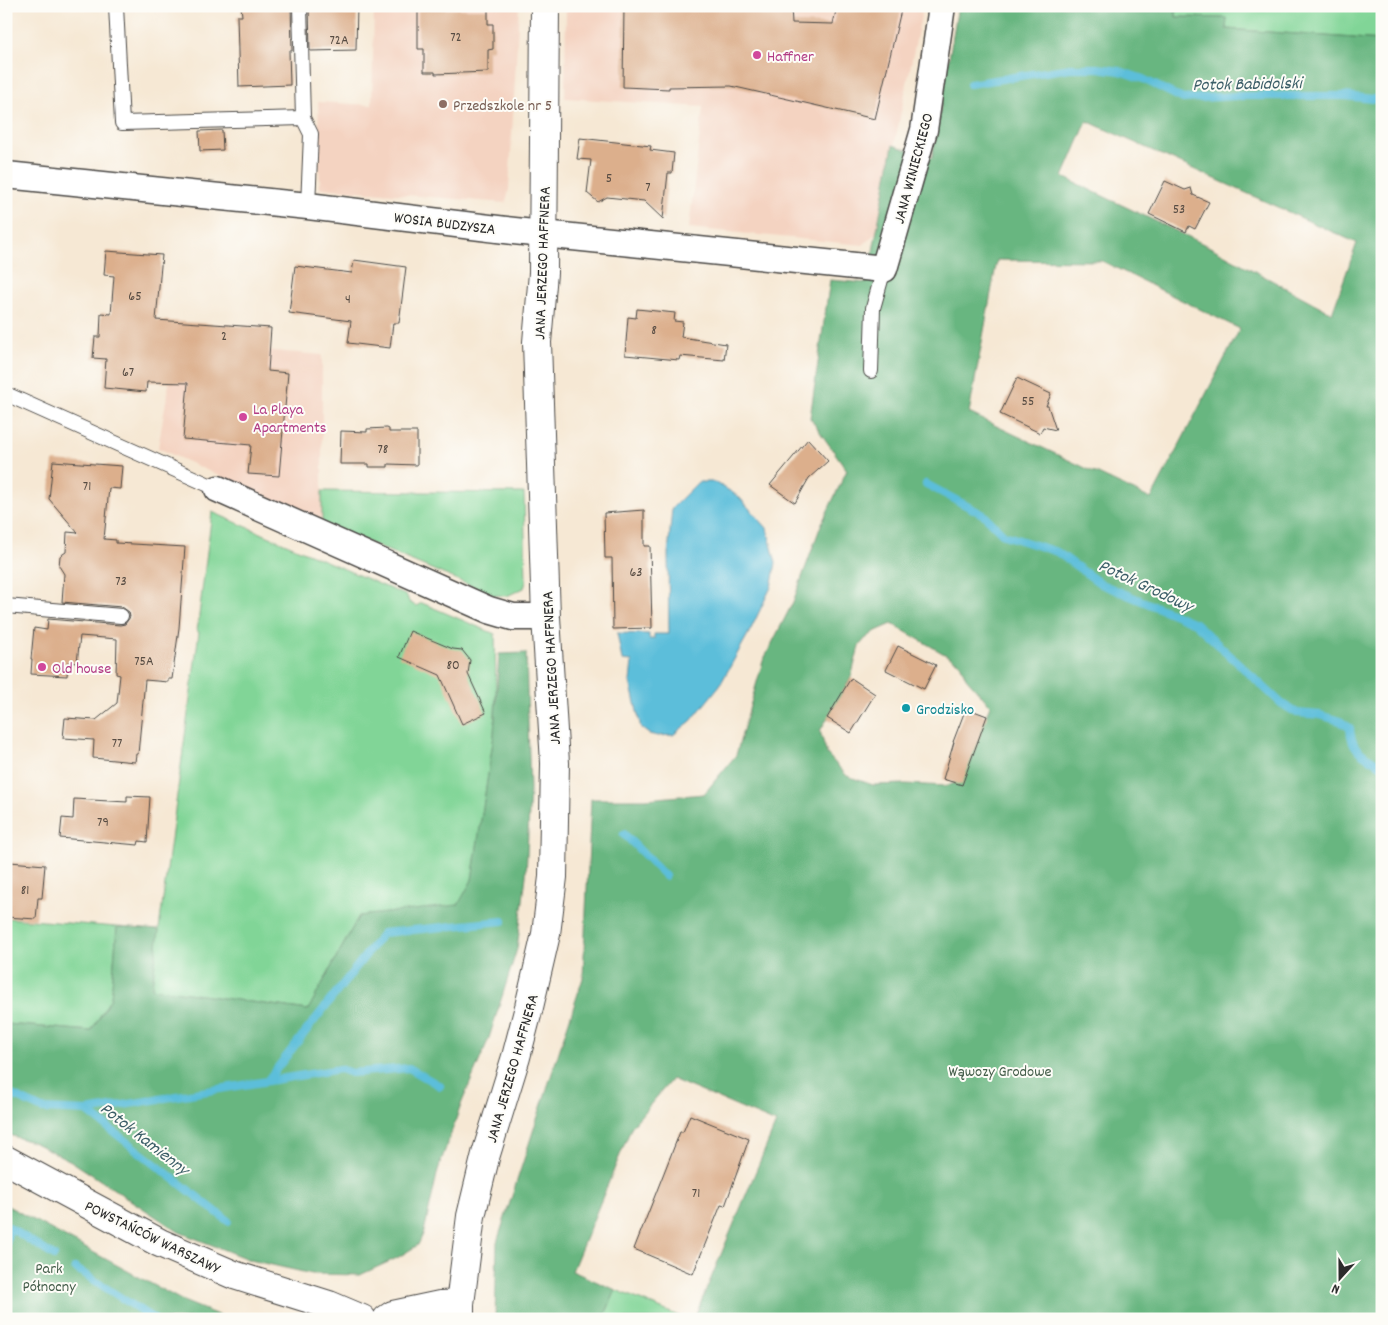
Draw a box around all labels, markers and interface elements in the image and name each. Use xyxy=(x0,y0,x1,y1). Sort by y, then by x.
house number: 72 xyxy=(450,28,462,48)
house number: 72A xyxy=(329,31,349,51)
place label: Haffner xyxy=(767,46,814,69)
marker: Haffner xyxy=(751,49,763,61)
water label: Potok Babidolski xyxy=(1192,72,1305,99)
place label: Przedszkole nr 5 xyxy=(453,95,552,118)
marker: Przedszkole nr 5 xyxy=(437,98,449,110)
street label: JANA WINIECKIEGO xyxy=(889,111,940,227)
house number: 5 xyxy=(606,169,612,189)
house number: 7 xyxy=(645,178,651,198)
street label: JANA JERZEGO HAFFNERA xyxy=(529,186,558,340)
house number: 53 xyxy=(1173,200,1185,220)
street label: WOSIA BUDZYSZA xyxy=(393,207,497,242)
house number: 65 xyxy=(128,287,142,307)
house number: 4 xyxy=(345,290,351,310)
house number: 8 xyxy=(651,321,657,341)
house number: 2 xyxy=(221,327,227,347)
house number: 67 xyxy=(122,363,134,383)
house number: 55 xyxy=(1022,392,1034,412)
place label: La Playa Apartments xyxy=(253,399,327,440)
marker: La Playa Apartments xyxy=(237,411,249,423)
house number: 78 xyxy=(378,440,389,460)
house number: 71 xyxy=(83,477,91,497)
water label: Potok Grodowy xyxy=(1094,554,1199,621)
house number: 63 xyxy=(629,563,643,583)
house number: 73 xyxy=(115,572,127,592)
street label: JANA JERZEGO HAFFNERA xyxy=(537,590,568,745)
house number: 75A xyxy=(134,652,154,672)
house number: 80 xyxy=(446,656,460,676)
place label: Old house xyxy=(52,658,111,681)
marker: Old house xyxy=(36,661,48,673)
place label: Grodzisko xyxy=(916,699,974,722)
marker: Grodzisko xyxy=(900,702,912,714)
house number: 77 xyxy=(112,734,122,754)
house number: 79 xyxy=(97,813,109,833)
house number: 81 xyxy=(21,881,29,901)
street label: JANA JERZEGO HAFFNERA xyxy=(481,991,546,1146)
park label: Wąwozy Grodowe xyxy=(948,1061,1052,1084)
water label: Potok Kamienny xyxy=(94,1097,195,1184)
house number: 71 xyxy=(692,1184,700,1204)
street label: POWSTAŃCÓW WARSZAWY xyxy=(80,1195,225,1282)
north arrow xyxy=(1316,1252,1366,1302)
park label: Park Północny xyxy=(22,1258,76,1299)
text: N xyxy=(1329,1278,1343,1299)

